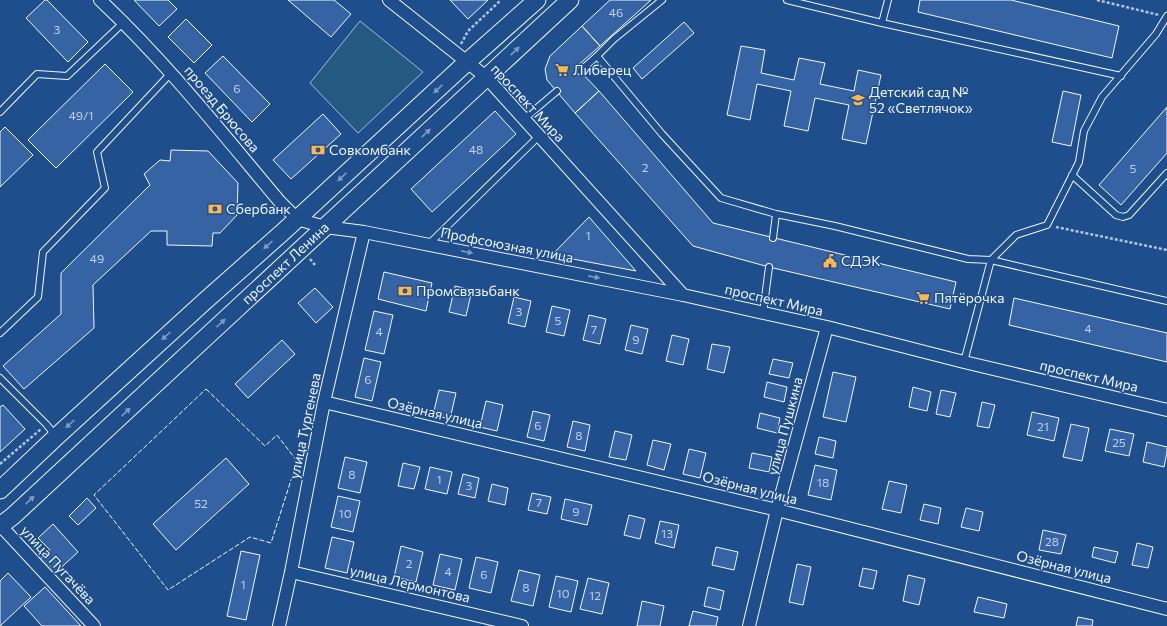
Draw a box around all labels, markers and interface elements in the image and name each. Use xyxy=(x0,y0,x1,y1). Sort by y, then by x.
house number: 46 xyxy=(609,5,623,19)
house number: 3 xyxy=(54,22,61,36)
one-way arrow xyxy=(510,47,519,56)
street label: проспект Мира xyxy=(488,60,569,145)
place label: Либерец xyxy=(573,61,631,78)
street label: проезд Брюсова xyxy=(181,62,264,155)
supermarket icon: Либерец xyxy=(554,62,570,78)
house number: 6 xyxy=(233,81,241,95)
place label: Детский сад № 52 «Светлячок» xyxy=(869,83,973,116)
one-way arrow xyxy=(433,84,443,94)
school or university icon: Детский сад № 52 «Светлячок» xyxy=(850,92,866,108)
house number: 49/1 xyxy=(69,108,93,122)
one-way arrow xyxy=(421,128,431,138)
place label: Совкомбанк xyxy=(329,141,412,158)
bank icon: Совкомбанк xyxy=(310,142,326,158)
house number: 48 xyxy=(469,142,483,156)
house number: 2 xyxy=(642,160,649,174)
house number: 5 xyxy=(1130,161,1137,175)
one-way arrow xyxy=(337,172,347,182)
place label: Сбербанк xyxy=(226,200,291,217)
bank icon: Сбербанк xyxy=(207,201,223,217)
street label: проспект Ленина xyxy=(238,218,332,308)
street label: Профсоюзная улица xyxy=(439,223,575,266)
house number: 1 xyxy=(585,228,591,242)
one-way arrow xyxy=(263,240,273,250)
one-way arrow xyxy=(460,250,473,256)
house number: 49 xyxy=(90,251,104,265)
place label: СДЭК xyxy=(841,252,881,269)
public building icon: СДЭК xyxy=(822,253,838,269)
one-way arrow xyxy=(588,275,600,281)
street label: проспект Мира xyxy=(723,280,825,319)
place label: Промсвязьбанк xyxy=(416,282,520,299)
bank icon: Промсвязьбанк xyxy=(397,283,413,299)
place label: Пятёрочка xyxy=(934,289,1004,306)
supermarket icon: Пятёрочка xyxy=(915,290,931,306)
house number: 3 xyxy=(516,304,523,318)
house number: 5 xyxy=(555,313,562,327)
one-way arrow xyxy=(215,319,226,328)
house number: 4 xyxy=(1084,321,1092,335)
house number: 7 xyxy=(591,322,597,336)
house number: 4 xyxy=(375,324,383,338)
one-way arrow xyxy=(161,332,171,341)
house number: 9 xyxy=(632,332,640,346)
street label: проспект Мира xyxy=(1038,356,1140,395)
street label: улица Тургенева xyxy=(285,371,324,480)
house number: 6 xyxy=(364,372,372,386)
street label: улица Пушкина xyxy=(763,375,806,477)
street label: Озёрная улица xyxy=(386,393,484,432)
one-way arrow xyxy=(121,408,130,417)
house number: 6 xyxy=(534,418,542,432)
one-way arrow xyxy=(65,419,75,429)
house number: 21 xyxy=(1037,419,1049,433)
house number: 8 xyxy=(575,428,583,442)
house number: 25 xyxy=(1112,435,1126,449)
house number: 8 xyxy=(348,467,356,481)
street label: Озёрная улица xyxy=(701,467,799,508)
house number: 1 xyxy=(436,472,442,486)
house number: 18 xyxy=(817,475,829,489)
house number: 3 xyxy=(466,478,473,492)
one-way arrow xyxy=(25,495,35,505)
house number: 7 xyxy=(536,495,542,509)
house number: 52 xyxy=(194,496,208,510)
house number: 9 xyxy=(572,504,580,518)
house number: 10 xyxy=(339,506,352,520)
street label: улица Пугачёва xyxy=(18,522,99,608)
house number: 13 xyxy=(661,526,673,540)
house number: 28 xyxy=(1045,534,1059,548)
street label: Озёрная улица xyxy=(1015,546,1113,587)
house number: 2 xyxy=(406,556,413,570)
street label: улица Лермонтова xyxy=(348,561,472,606)
house number: 4 xyxy=(444,564,452,578)
house number: 6 xyxy=(480,567,488,581)
house number: 1 xyxy=(240,577,246,591)
house number: 8 xyxy=(522,580,530,594)
house number: 10 xyxy=(557,586,570,600)
house number: 12 xyxy=(589,588,601,602)

